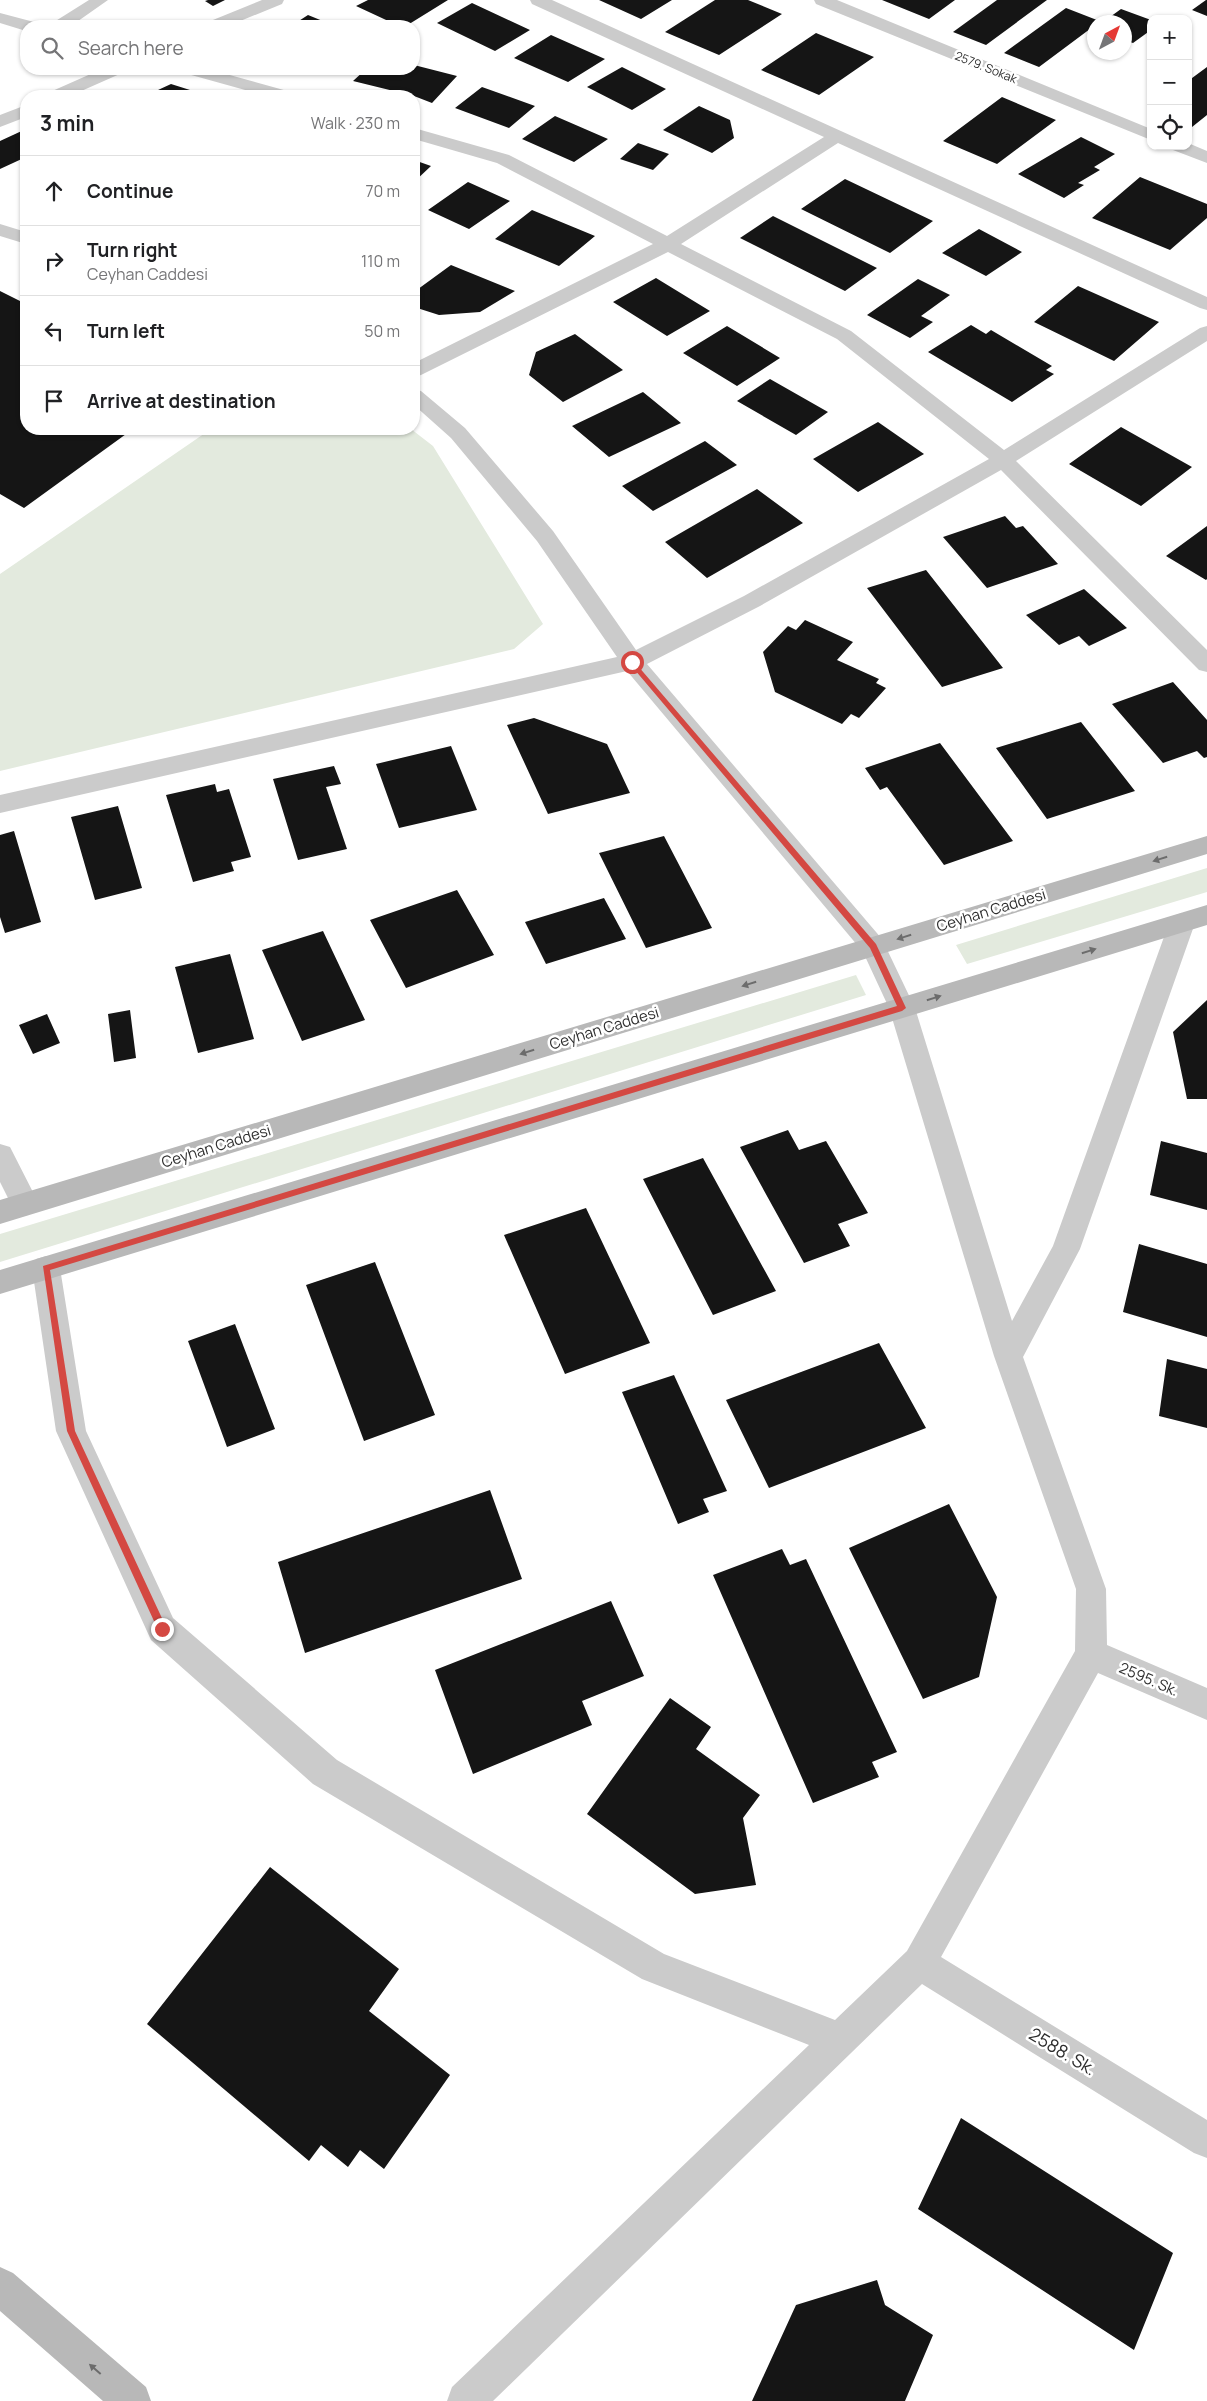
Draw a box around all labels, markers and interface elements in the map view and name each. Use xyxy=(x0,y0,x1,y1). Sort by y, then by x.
north arrow xyxy=(1087,15,1132,60)
map controls xyxy=(1147,15,1192,150)
button: + xyxy=(1147,15,1192,60)
search box xyxy=(20,20,420,75)
icon: search xyxy=(38,34,66,62)
text: Search here xyxy=(78,35,184,61)
street label: 2579. Sokak xyxy=(952,47,1021,88)
button: − xyxy=(1147,60,1192,105)
button: locate xyxy=(1147,105,1192,150)
text: 3 min xyxy=(40,109,94,137)
text: Walk · 230 m xyxy=(311,112,400,134)
icon: ahead xyxy=(40,177,68,205)
text: Continue xyxy=(87,178,173,204)
text: 70 m xyxy=(365,180,400,202)
text: Turn right xyxy=(87,237,177,263)
icon: right xyxy=(40,247,68,275)
text: 110 m xyxy=(361,250,400,272)
text: Ceyhan Caddesi xyxy=(87,263,208,285)
icon: left xyxy=(40,317,68,345)
text: Turn left xyxy=(87,318,165,344)
text: 50 m xyxy=(364,320,400,342)
icon: arrive xyxy=(40,387,68,415)
text: Arrive at destination xyxy=(87,388,276,414)
route start xyxy=(621,651,644,674)
one-way arrow xyxy=(1153,855,1168,863)
street label: Ceyhan Caddesi xyxy=(934,883,1048,937)
one-way arrow xyxy=(897,933,912,941)
one-way arrow xyxy=(1082,946,1097,954)
one-way arrow xyxy=(741,981,756,989)
one-way arrow xyxy=(927,994,942,1002)
street label: Ceyhan Caddesi xyxy=(547,1001,661,1055)
one-way arrow xyxy=(519,1048,534,1056)
street label: Ceyhan Caddesi xyxy=(159,1119,273,1173)
route end xyxy=(151,1618,174,1641)
street label: 2595. Sk. xyxy=(1116,1657,1182,1701)
street label: 2588. Sk. xyxy=(1025,2022,1101,2080)
one-way arrow xyxy=(89,2363,101,2375)

